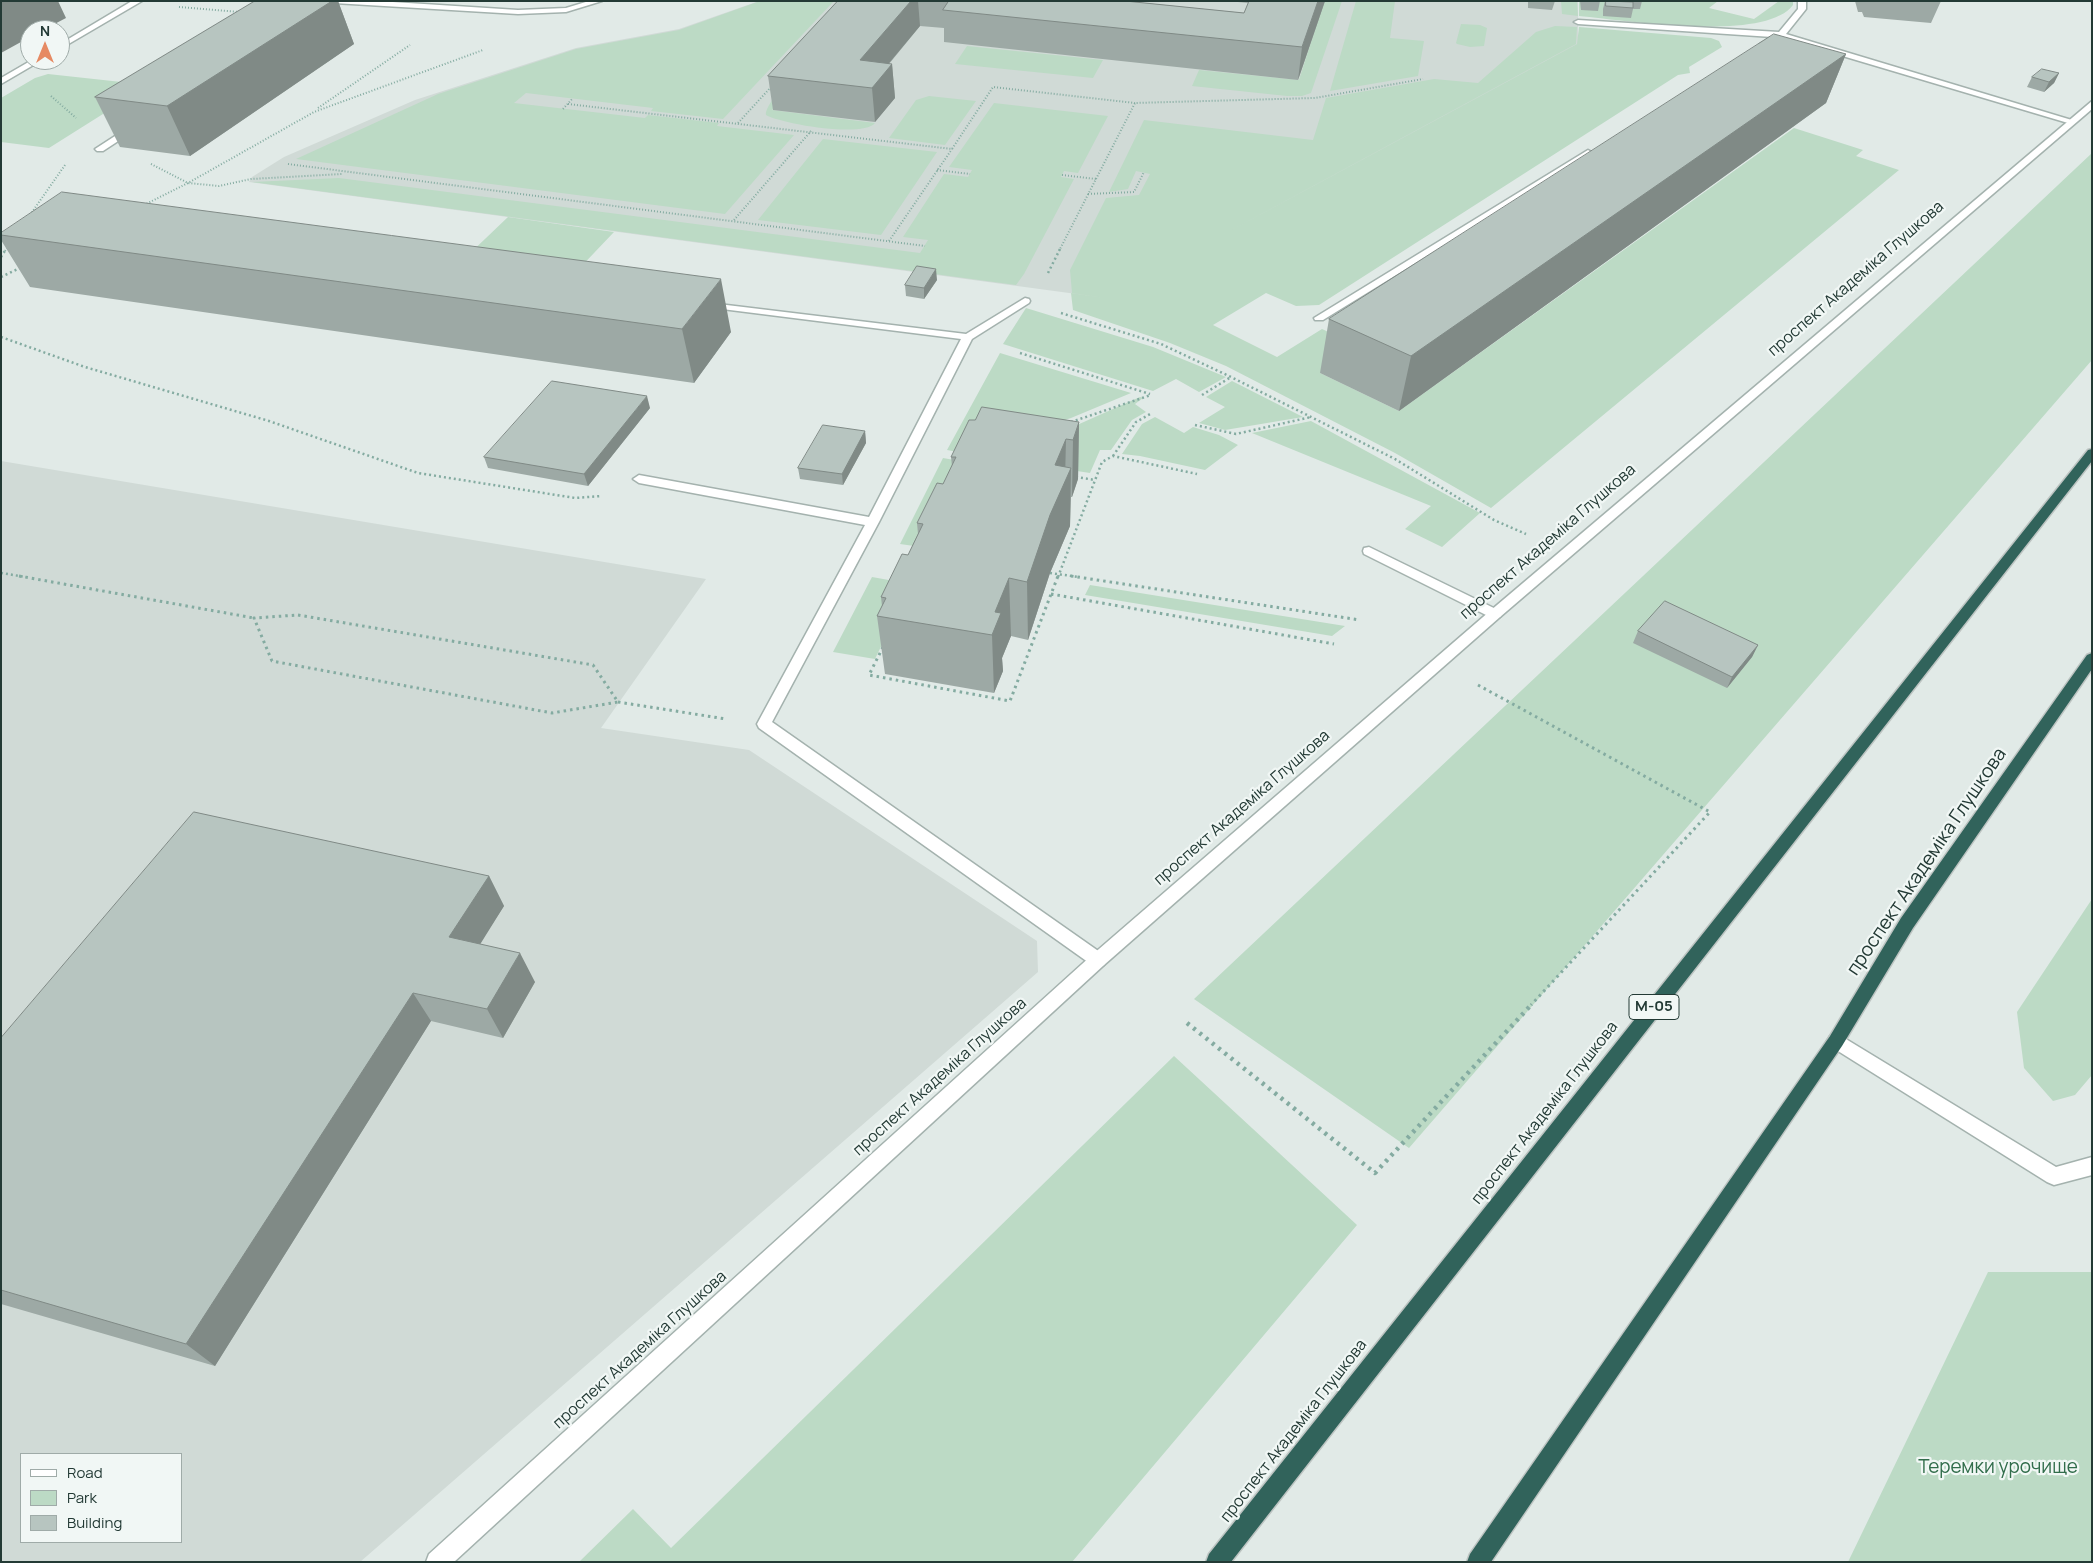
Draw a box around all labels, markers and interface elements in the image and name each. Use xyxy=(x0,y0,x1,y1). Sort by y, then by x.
north arrow xyxy=(20,20,70,70)
text: N xyxy=(40,21,50,40)
street label: проспект Академіка Глушкова xyxy=(1764,197,1948,361)
street label: проспект Академіка Глушкова xyxy=(1456,460,1640,624)
street label: проспект Академіка Глушкова xyxy=(1150,726,1334,890)
street label: проспект Академіка Глушкова xyxy=(1842,744,2012,980)
street label: проспект Академіка Глушкова xyxy=(849,994,1031,1160)
road number: М-05 xyxy=(1629,994,1679,1020)
street label: проспект Академіка Глушкова xyxy=(1468,1018,1622,1208)
street label: проспект Академіка Глушкова xyxy=(549,1267,731,1433)
street label: проспект Академіка Глушкова xyxy=(1217,1336,1371,1526)
legend xyxy=(20,1453,182,1543)
park label: Теремки урочище xyxy=(1918,1457,2078,1479)
text: Road xyxy=(67,1462,103,1483)
text: Park xyxy=(67,1487,97,1508)
text: Building xyxy=(67,1512,122,1533)

